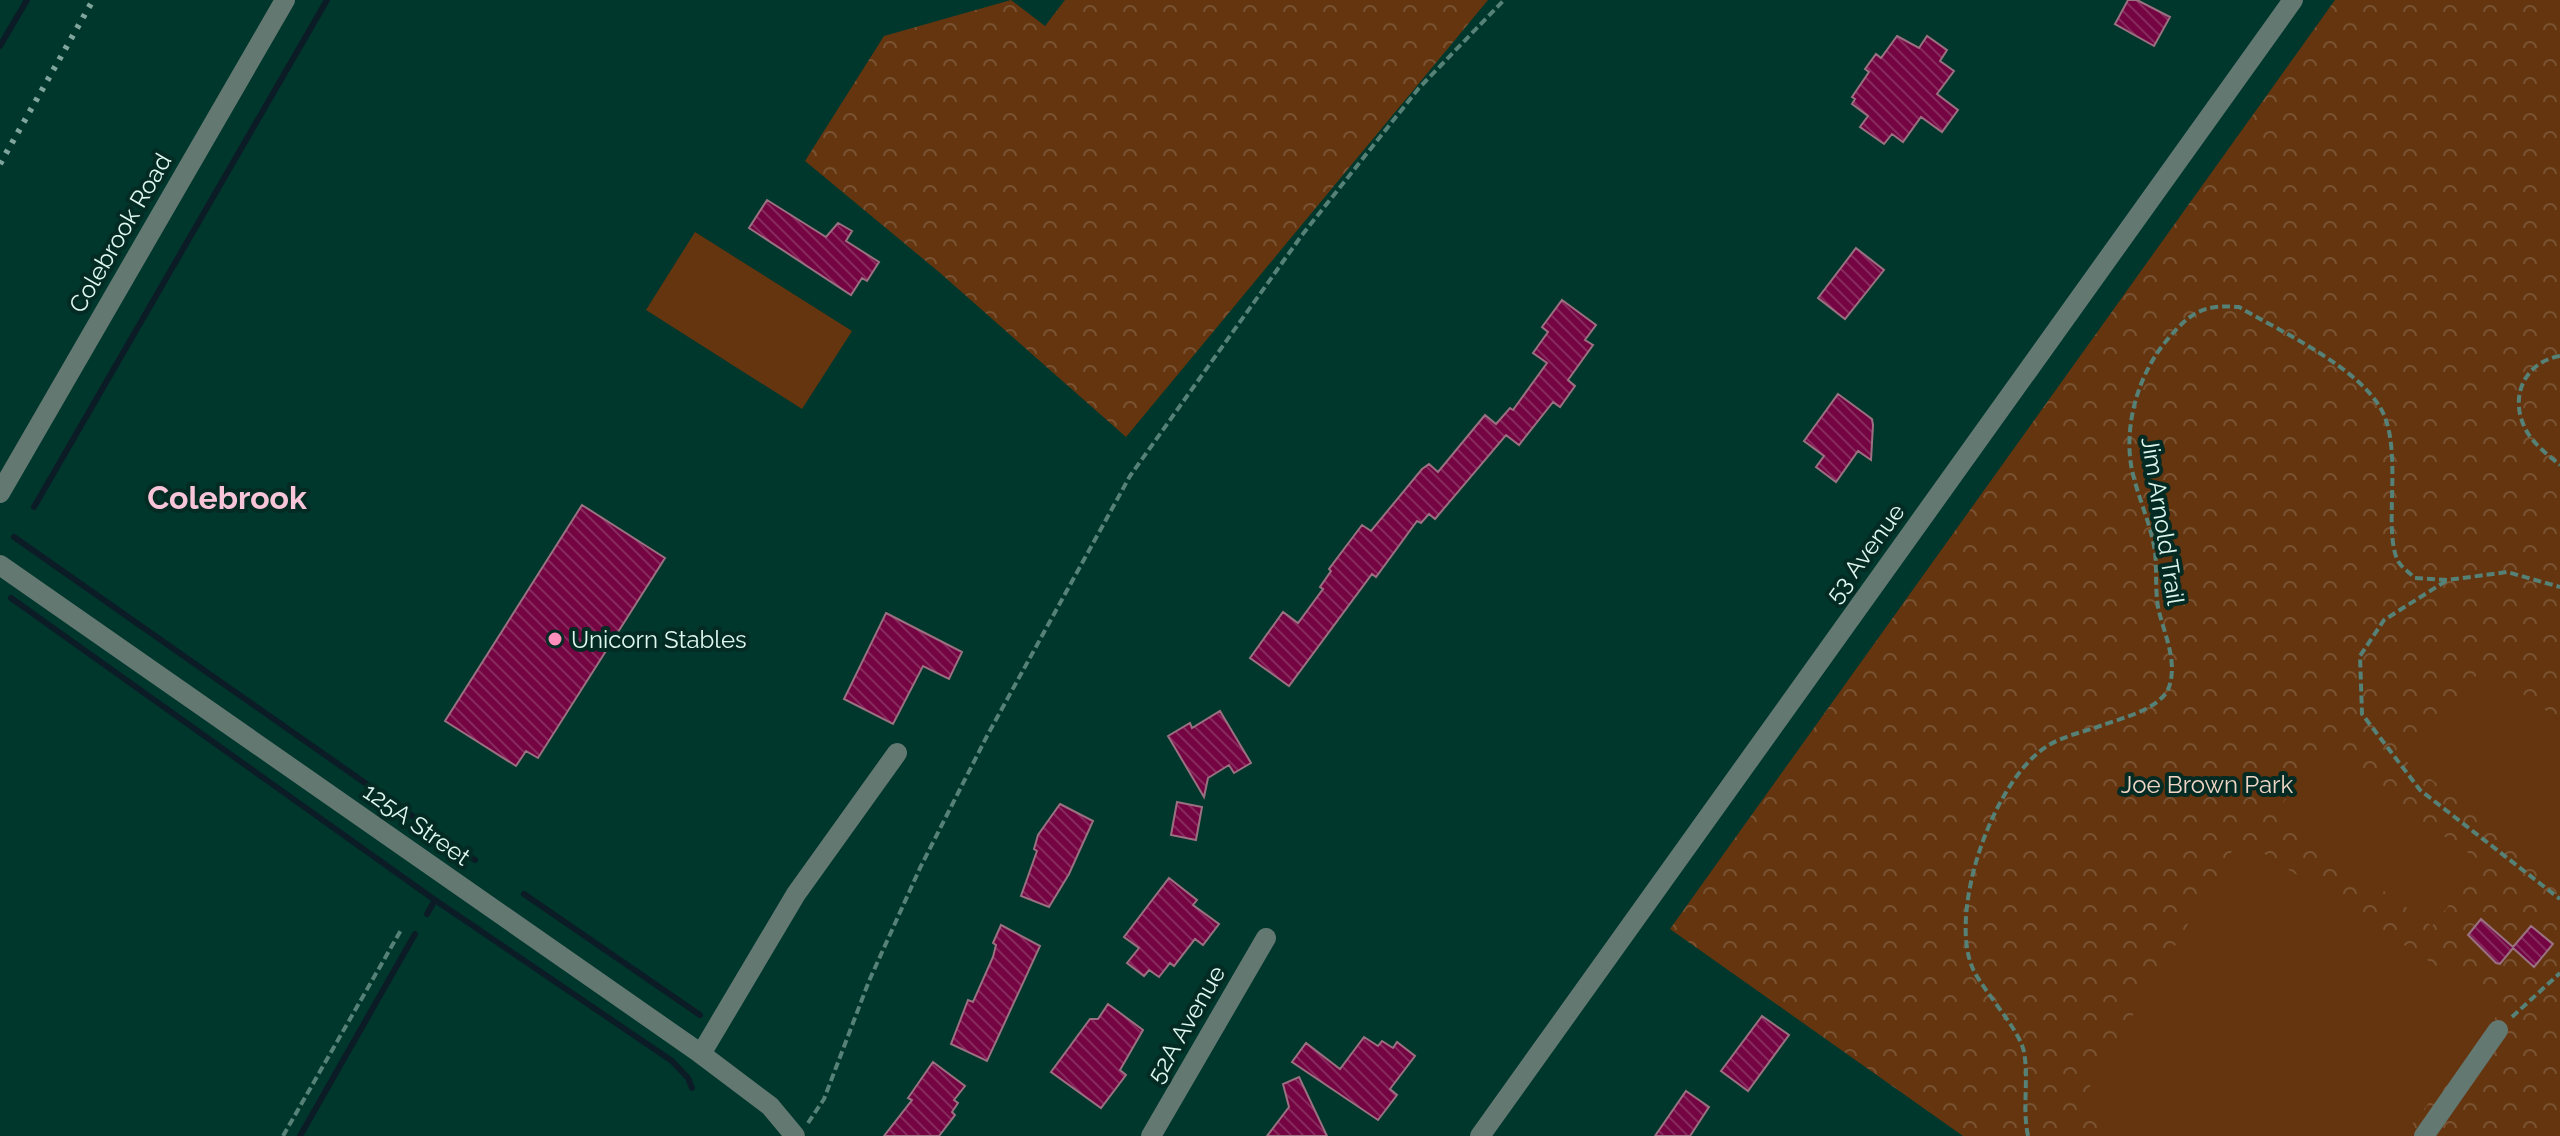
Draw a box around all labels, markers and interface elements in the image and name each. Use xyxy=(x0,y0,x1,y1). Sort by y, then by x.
street label: Colebrook Road xyxy=(63,148,177,318)
street label: Jim Arnold Trail xyxy=(2135,435,2191,608)
district label: Colebrook xyxy=(147,479,307,516)
street label: 53 Avenue xyxy=(1819,498,1911,608)
place label: Unicorn Stables xyxy=(571,625,747,654)
marker: Unicorn Stables xyxy=(546,630,564,648)
park label: Joe Brown Park xyxy=(2121,770,2293,799)
street label: 125A Street xyxy=(358,777,476,871)
street label: 52A Avenue xyxy=(1141,960,1231,1088)

